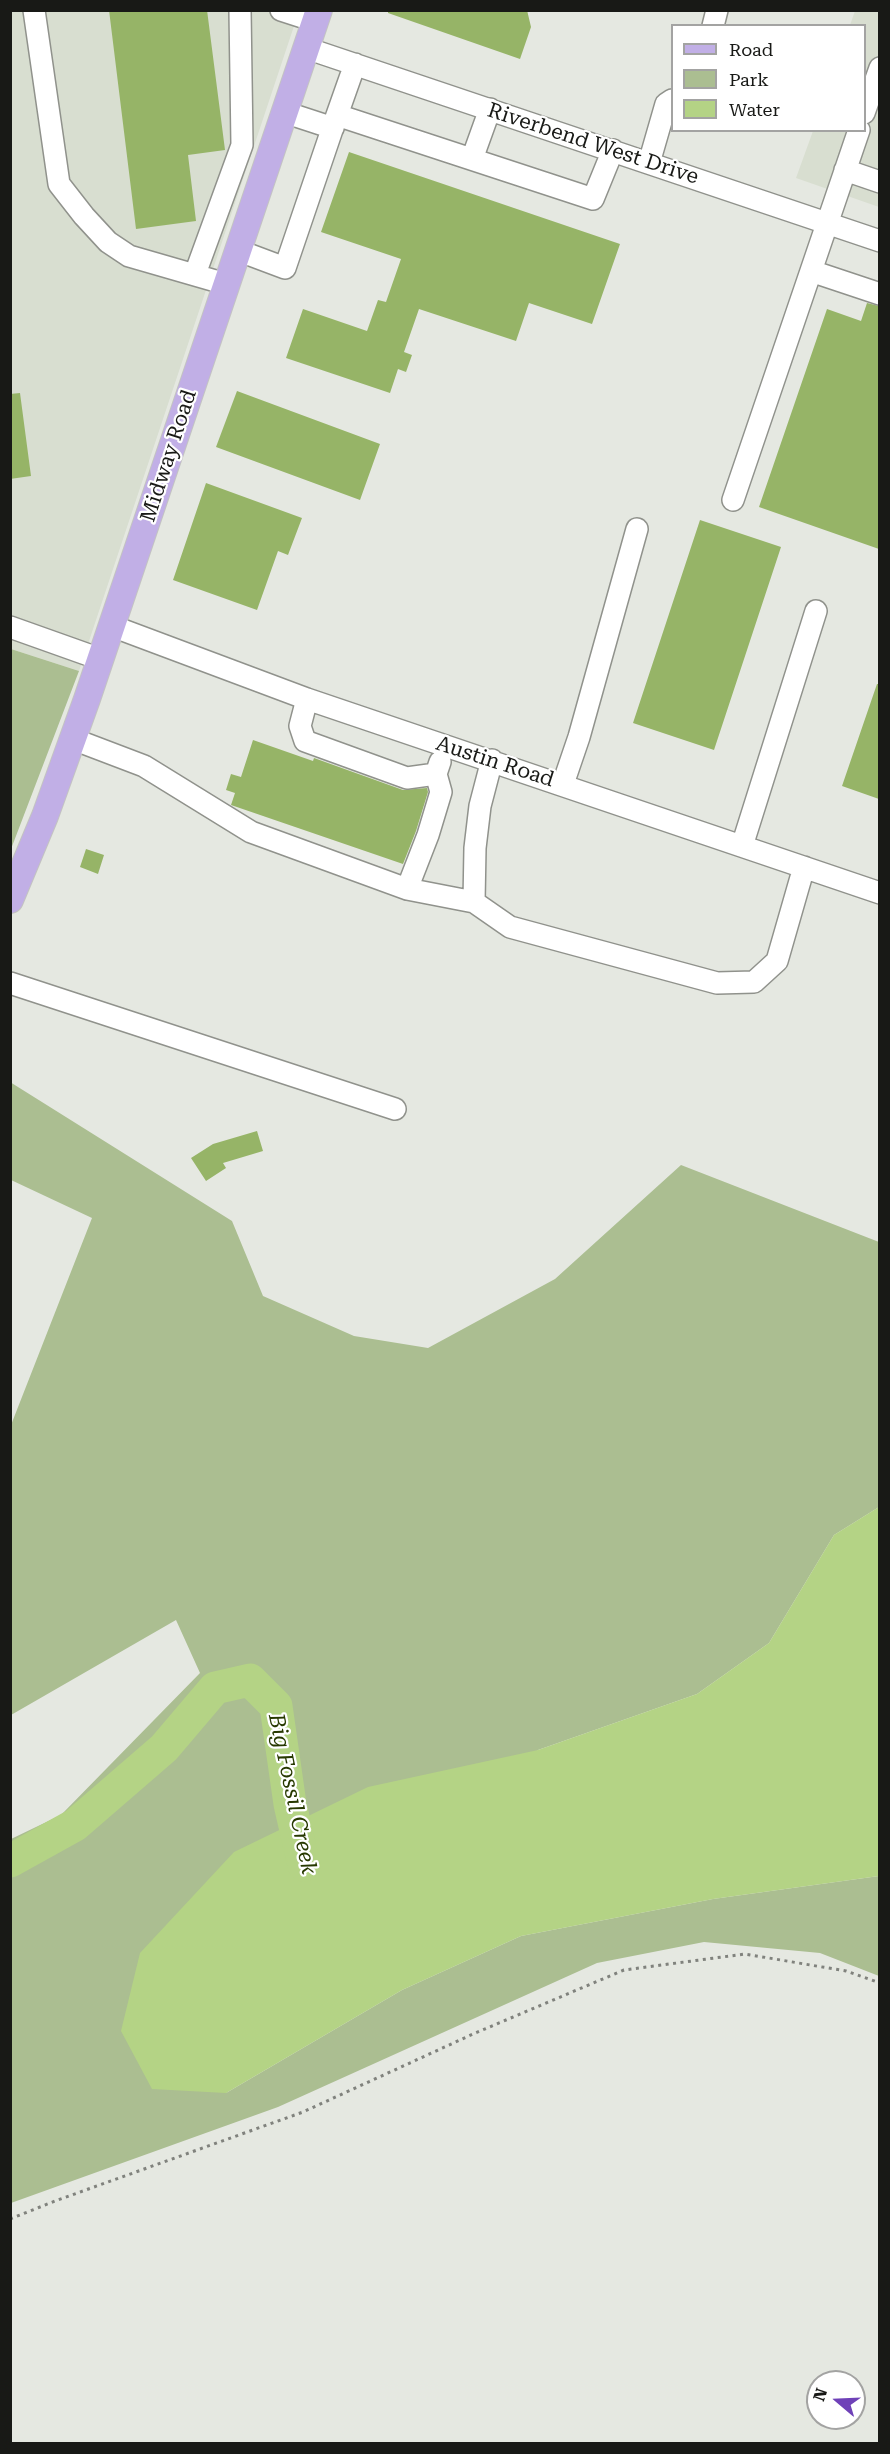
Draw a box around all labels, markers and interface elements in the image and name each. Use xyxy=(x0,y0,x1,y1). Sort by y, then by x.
legend xyxy=(671,24,866,132)
text: Road xyxy=(729,39,773,60)
text: Park xyxy=(729,69,769,90)
street label: Riverbend West Drive xyxy=(484,98,702,190)
text: Water xyxy=(729,99,780,120)
street label: Midway Road xyxy=(136,387,202,525)
street label: Austin Road xyxy=(433,731,557,793)
water label: Big Fossil Creek xyxy=(262,1711,322,1877)
north arrow xyxy=(806,2370,866,2430)
text: N xyxy=(809,2386,831,2404)

